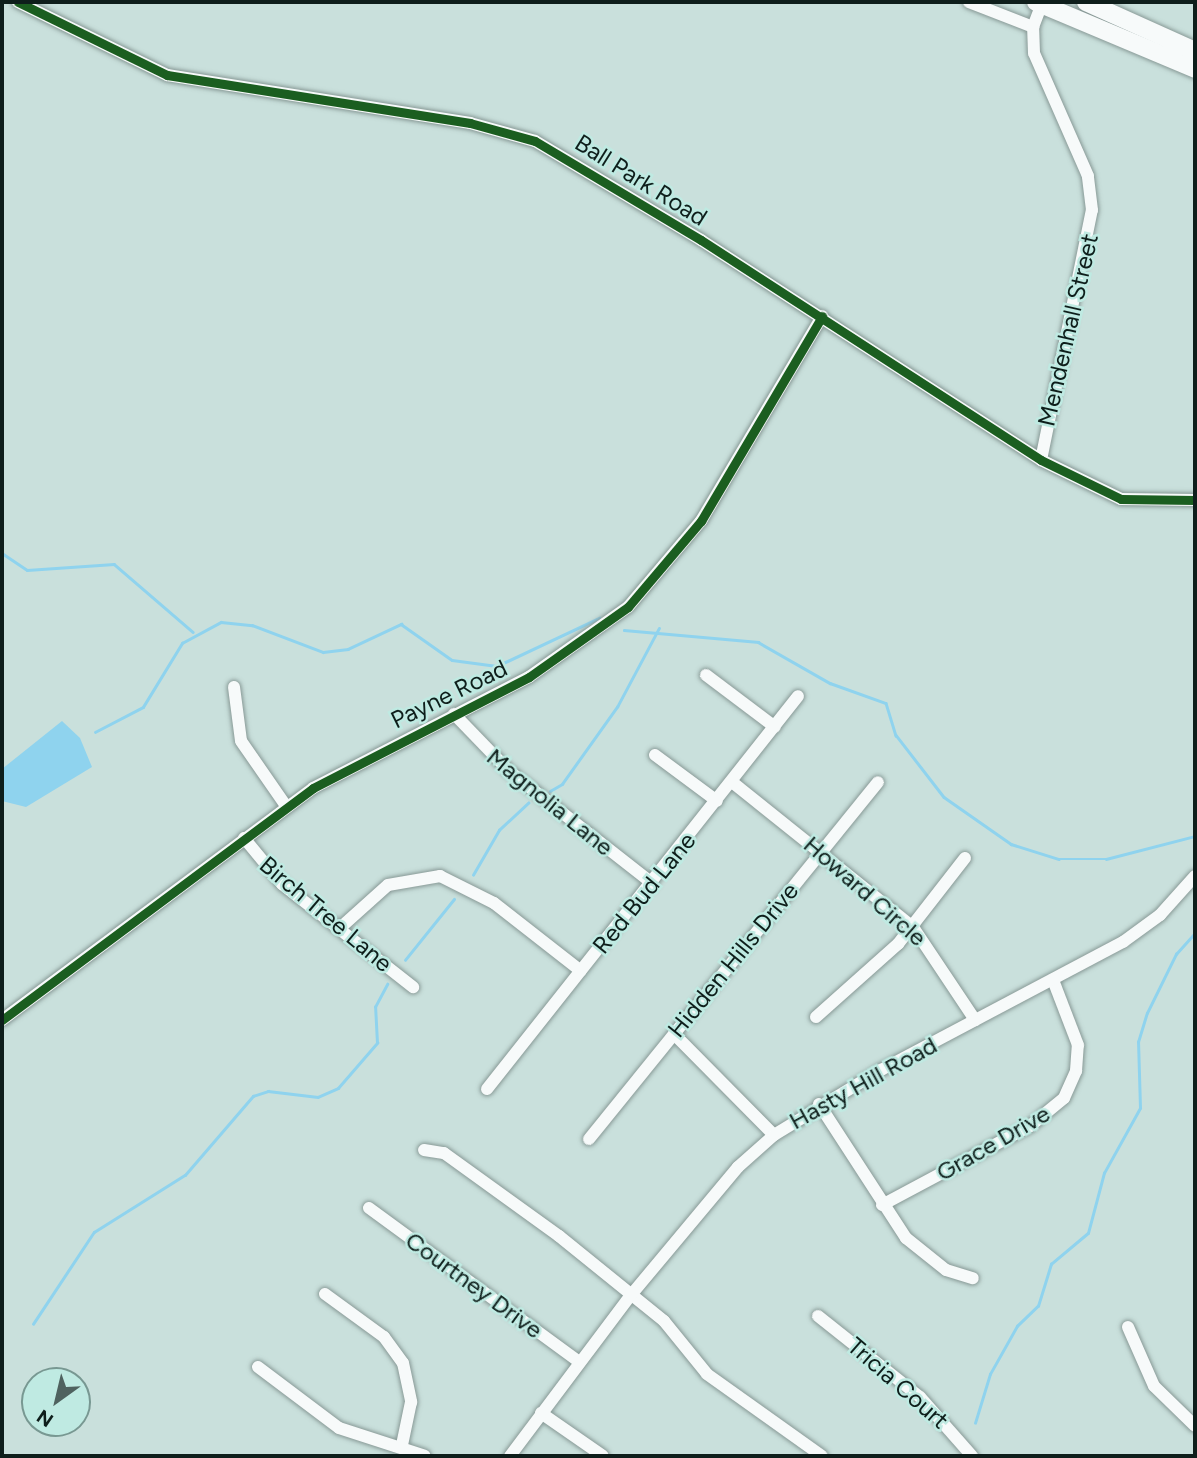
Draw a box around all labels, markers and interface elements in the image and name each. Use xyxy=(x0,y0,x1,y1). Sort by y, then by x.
street label: Ball Park Road xyxy=(570,128,712,232)
street label: Mendenhall Street xyxy=(1032,231,1104,429)
street label: Payne Road xyxy=(386,653,512,735)
street label: Magnolia Lane xyxy=(481,742,619,862)
street label: Red Bud Lane xyxy=(586,827,702,959)
street label: Howard Circle xyxy=(798,830,932,952)
street label: Birch Tree Lane xyxy=(254,850,398,978)
street label: Hidden Hills Drive xyxy=(662,877,804,1043)
street label: Hasty Hill Road xyxy=(784,1031,942,1135)
street label: Grace Drive xyxy=(931,1099,1055,1187)
street label: Courtney Drive xyxy=(400,1226,548,1344)
street label: Tricia Court xyxy=(842,1331,954,1435)
north arrow xyxy=(21,1367,91,1437)
text: N xyxy=(33,1405,58,1432)

